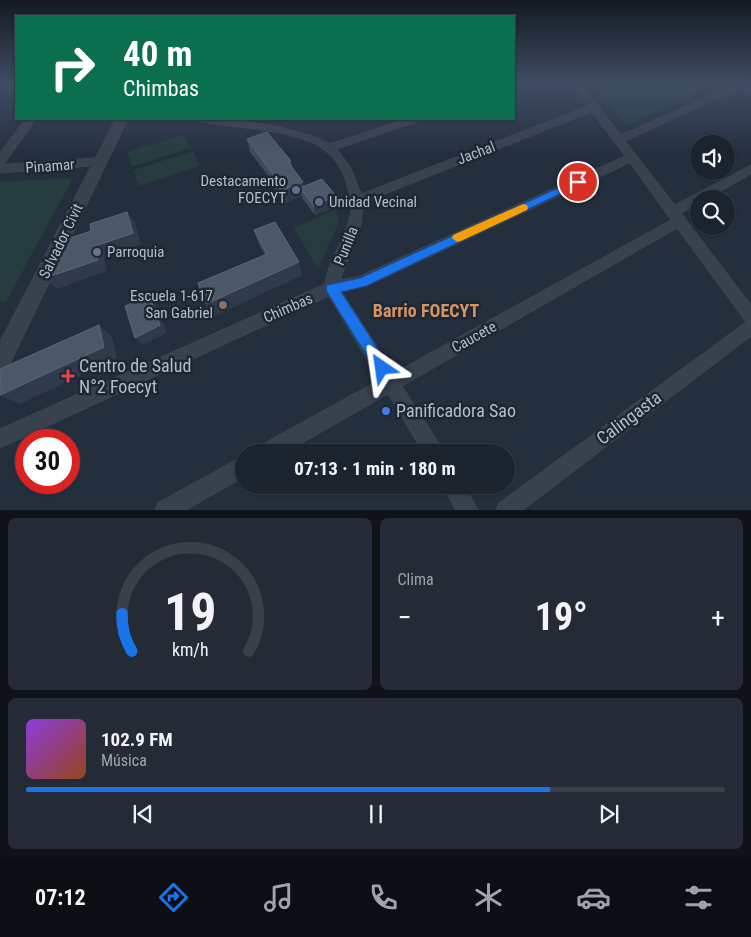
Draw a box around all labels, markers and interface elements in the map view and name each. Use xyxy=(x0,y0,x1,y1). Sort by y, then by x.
text: 40 m xyxy=(123,34,192,75)
icon: right xyxy=(40,35,105,100)
text: Chimbas xyxy=(123,76,199,101)
map controls xyxy=(690,135,735,235)
button: sound xyxy=(690,135,735,180)
street label: Jachal xyxy=(454,138,498,168)
street label: Pinamar xyxy=(25,155,76,177)
pin xyxy=(557,161,599,203)
icon: arrive xyxy=(564,168,592,196)
place label: Destacamento FOECYT xyxy=(200,172,286,207)
marker: Destacamento FOECYT xyxy=(290,184,302,196)
button: search xyxy=(690,190,735,235)
place label: Unidad Vecinal xyxy=(329,193,417,211)
marker: Unidad Vecinal xyxy=(313,196,325,208)
street label: Salvador Civit xyxy=(35,201,87,281)
street label: Punilla xyxy=(330,224,362,268)
place label: Parroquia xyxy=(107,243,164,261)
marker: Parroquia xyxy=(91,246,103,258)
place label: Escuela 1-617 San Gabriel xyxy=(130,287,213,322)
street label: Chimbas xyxy=(261,289,316,327)
marker: Escuela 1-617 San Gabriel xyxy=(217,299,229,311)
district label: Barrio FOECYT xyxy=(373,300,479,321)
street label: Caucete xyxy=(448,317,500,357)
position arrow xyxy=(355,341,407,393)
place label: Centro de Salud N°2 Foecyt xyxy=(79,355,191,397)
marker: Centro de Salud N°2 Foecyt xyxy=(61,369,75,383)
street label: Calingasta xyxy=(592,387,665,449)
place label: Panificadora Sao xyxy=(396,400,516,421)
marker: Panificadora Sao xyxy=(380,405,392,417)
speed limit sign: 30 xyxy=(15,429,80,494)
text: 07:13 · 1 min · 180 m xyxy=(294,457,456,480)
text: Clima xyxy=(398,570,434,589)
text: 19 xyxy=(163,582,216,643)
text: 19° xyxy=(535,595,588,639)
text: − xyxy=(398,601,412,634)
text: + xyxy=(711,601,725,634)
text: km/h xyxy=(171,639,208,660)
text: 102.9 FM xyxy=(101,728,173,751)
text: Música xyxy=(101,751,147,770)
icon: previous xyxy=(129,800,157,828)
icon: pause xyxy=(362,800,390,828)
icon: next xyxy=(595,800,623,828)
icon: directions xyxy=(156,880,191,915)
icon: music xyxy=(261,880,296,915)
icon: phone xyxy=(366,880,401,915)
icon: climate xyxy=(471,880,506,915)
icon: car xyxy=(576,880,611,915)
icon: filters xyxy=(681,880,716,915)
text: 07:12 xyxy=(35,885,86,910)

